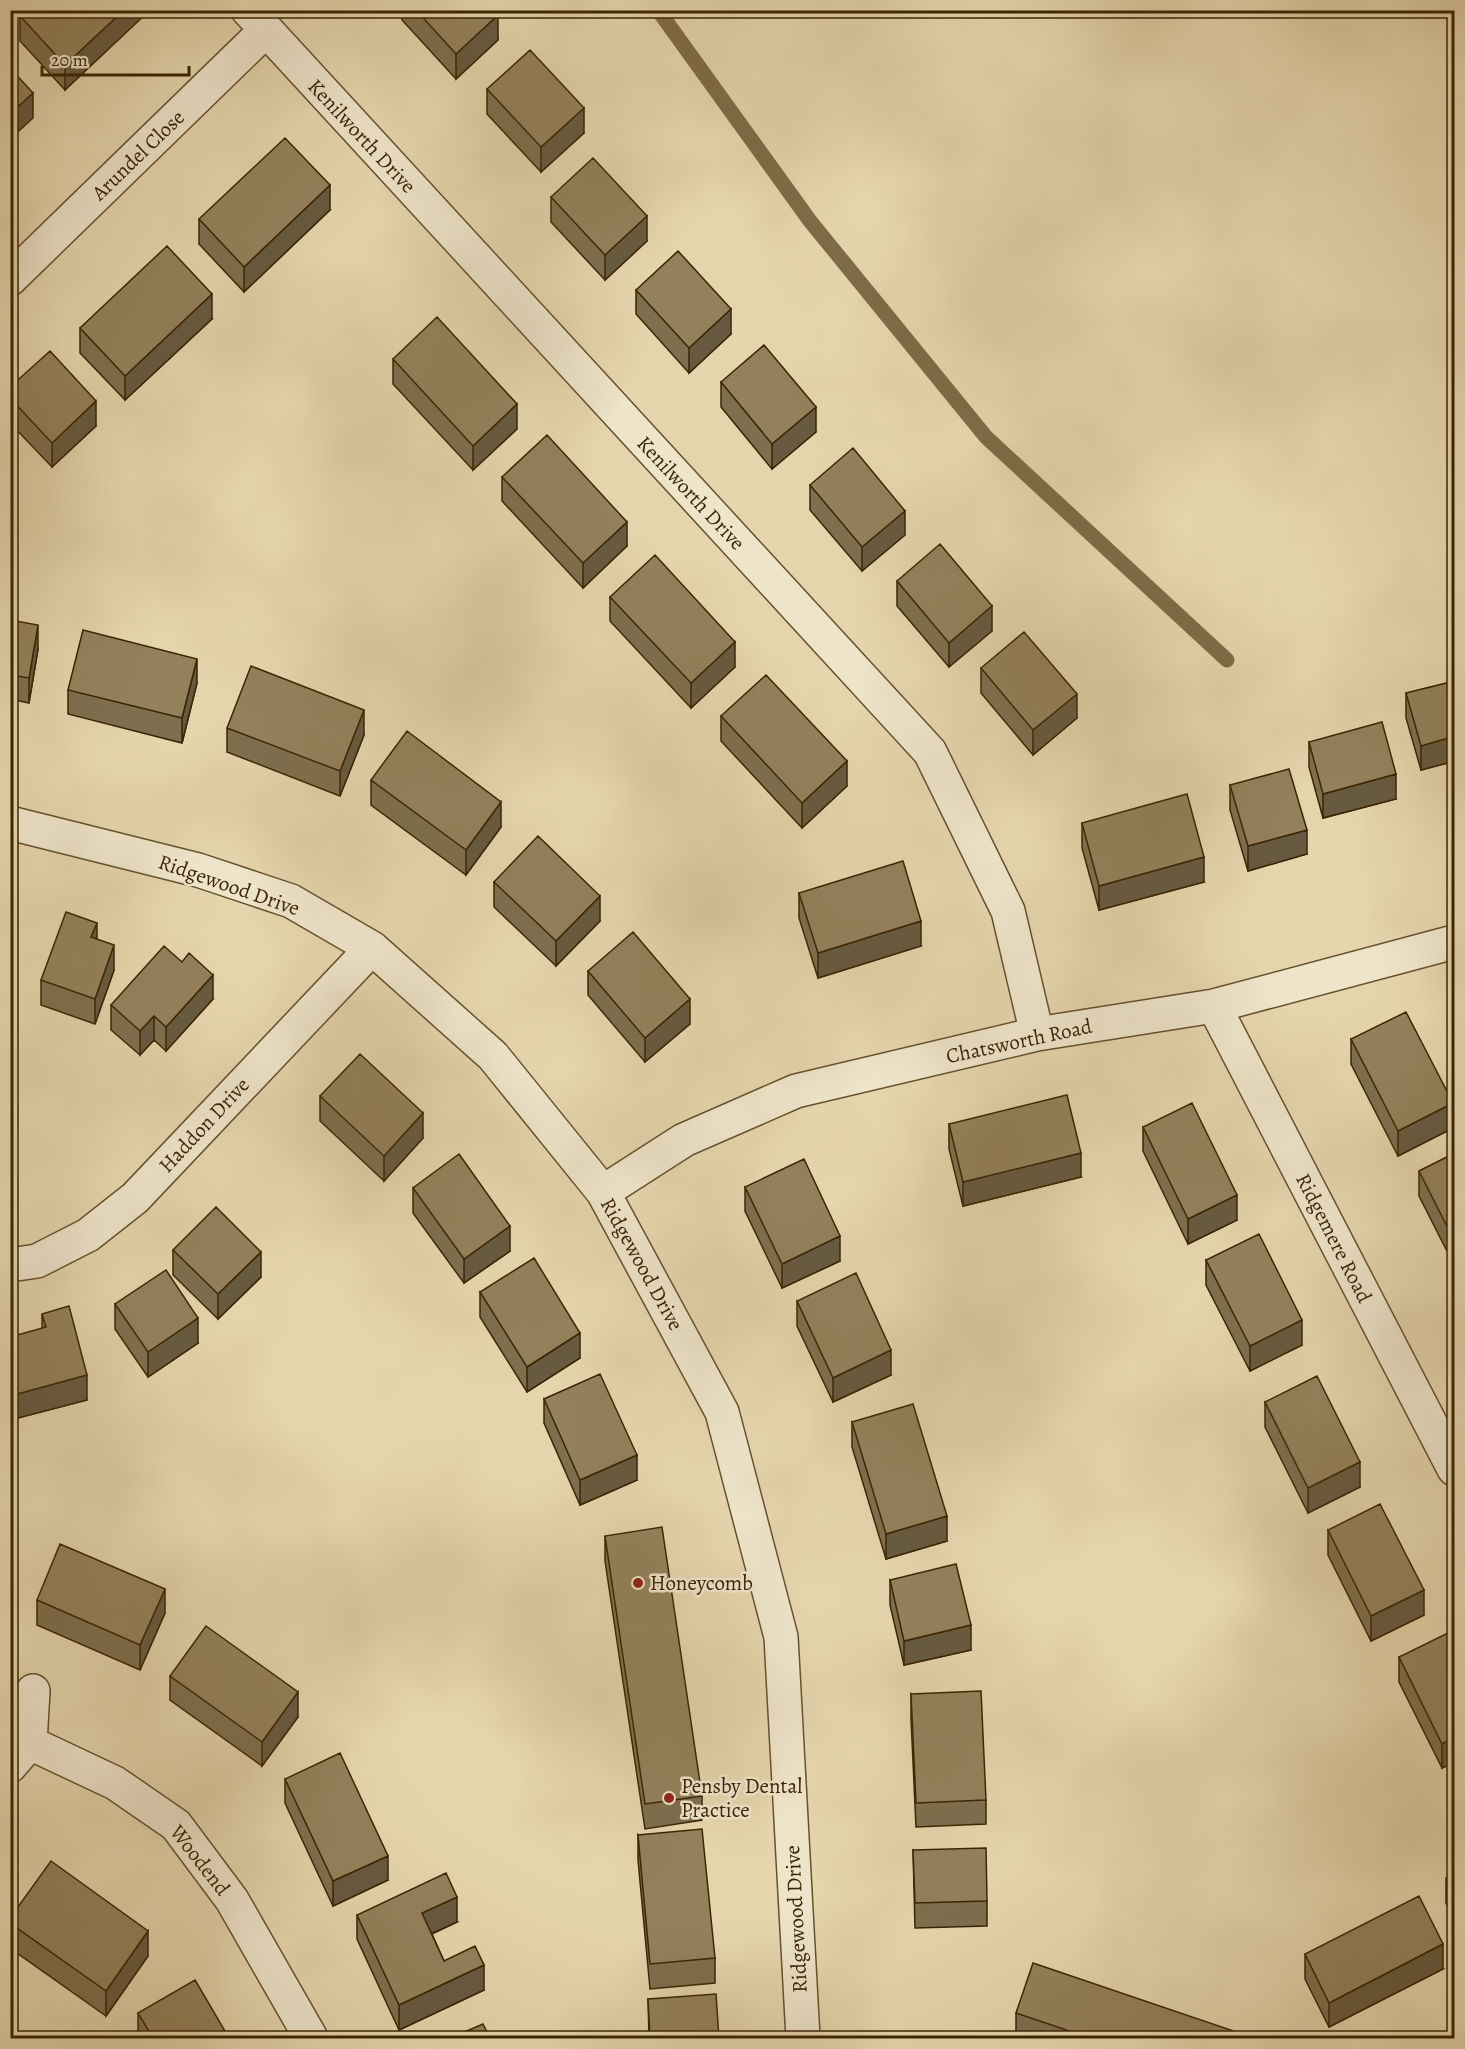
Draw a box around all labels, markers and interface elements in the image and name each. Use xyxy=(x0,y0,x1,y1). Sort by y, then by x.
scale bar xyxy=(42,39,189,77)
text: 20 m xyxy=(51,48,88,72)
street label: Kenilworth Drive xyxy=(302,73,422,199)
street label: Arundel Close xyxy=(85,103,191,207)
street label: Kenilworth Drive xyxy=(631,430,751,556)
street label: Ridgewood Drive xyxy=(155,848,303,922)
street label: Chatsworth Road xyxy=(943,1012,1095,1070)
street label: Haddon Drive xyxy=(152,1071,256,1179)
street label: Ridgemere Road xyxy=(1289,1168,1379,1308)
street label: Ridgewood Drive xyxy=(594,1193,690,1335)
place label: Honeycomb xyxy=(650,1569,753,1597)
marker: Honeycomb xyxy=(631,1576,645,1590)
place label: Pensby Dental Practice xyxy=(681,1772,802,1824)
marker: Pensby Dental Practice xyxy=(662,1791,676,1805)
street label: Woodend xyxy=(163,1818,237,1902)
street label: Ridgewood Drive xyxy=(778,1845,814,1993)

